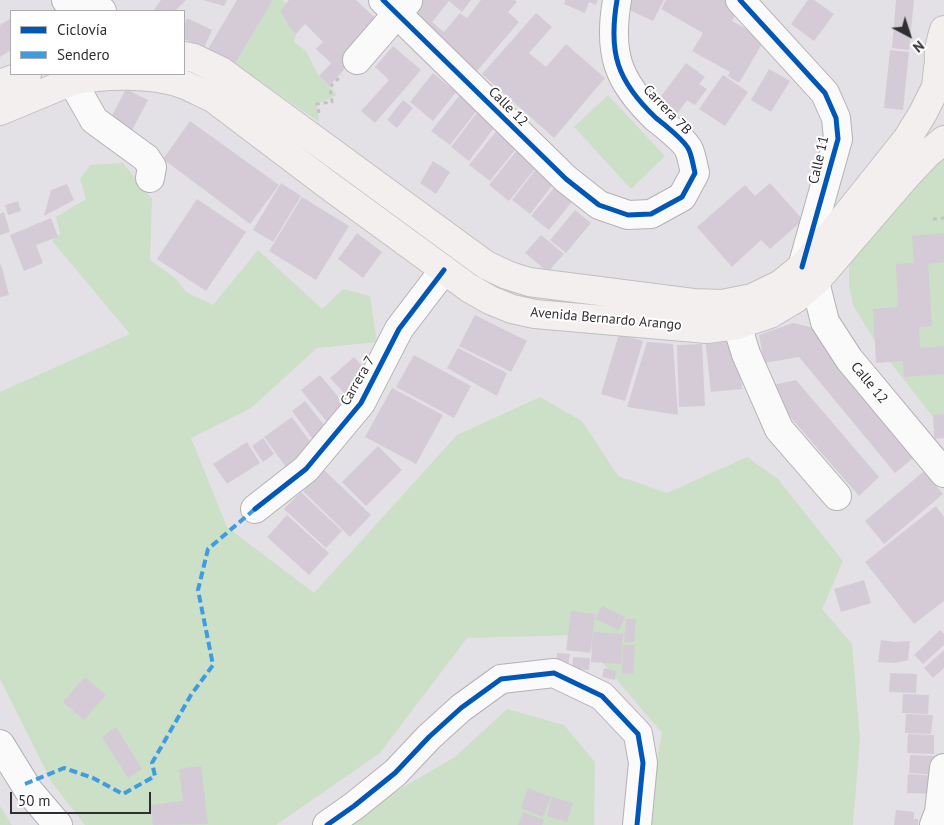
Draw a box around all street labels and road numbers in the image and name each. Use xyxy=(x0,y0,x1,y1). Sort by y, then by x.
street label: Carrera 7B xyxy=(639,82,695,138)
street label: Calle 12 xyxy=(485,84,531,130)
street label: Calle 11 xyxy=(805,134,833,186)
street label: Avenida Bernardo Arango xyxy=(530,304,682,334)
street label: Carrera 7 xyxy=(337,353,379,409)
street label: Calle 12 xyxy=(847,359,891,407)

